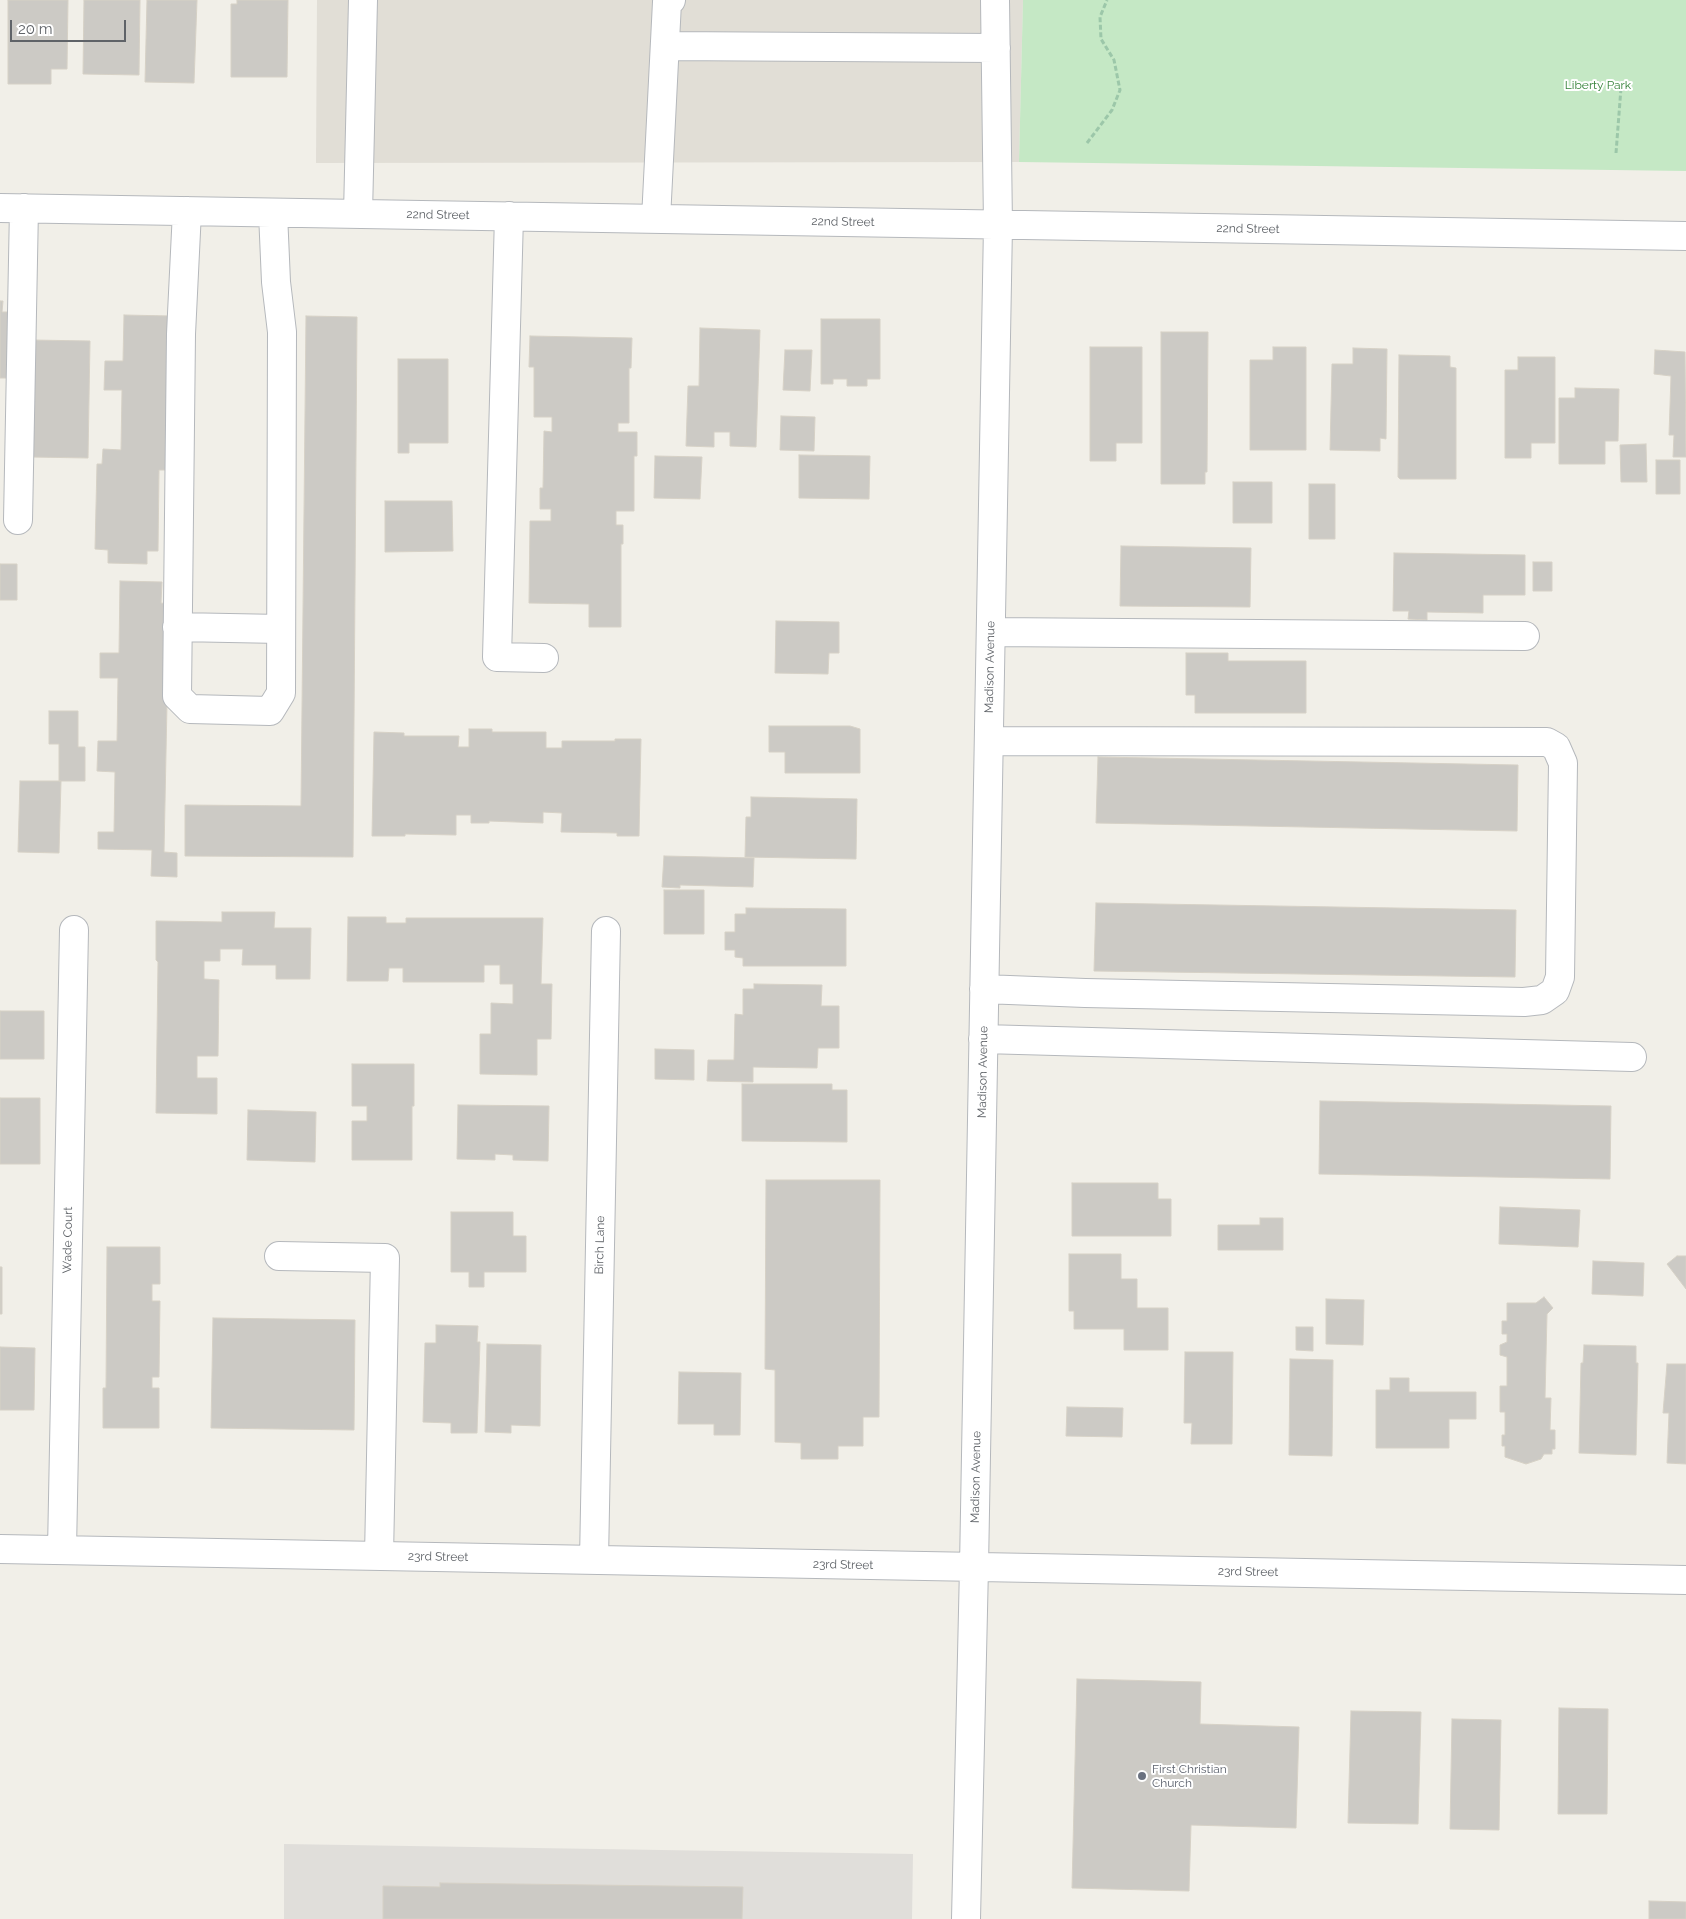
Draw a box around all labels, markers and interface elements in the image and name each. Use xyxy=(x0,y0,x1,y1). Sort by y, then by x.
scale bar xyxy=(12,10,129,42)
text: 20 m xyxy=(18,20,53,38)
park label: Liberty Park xyxy=(1565,78,1631,92)
street label: 22nd Street xyxy=(406,207,470,223)
street label: 22nd Street xyxy=(811,214,875,230)
street label: 22nd Street xyxy=(1216,221,1280,237)
street label: Madison Avenue xyxy=(982,621,998,713)
street label: Madison Avenue xyxy=(975,1026,991,1118)
street label: Wade Court xyxy=(60,1207,76,1273)
street label: Birch Lane xyxy=(592,1215,608,1275)
street label: Madison Avenue xyxy=(968,1431,984,1523)
street label: 23rd Street xyxy=(408,1549,468,1565)
street label: 23rd Street xyxy=(813,1557,873,1573)
street label: 23rd Street xyxy=(1218,1564,1278,1580)
place label: First Christian Church xyxy=(1152,1762,1227,1790)
marker: First Christian Church xyxy=(1136,1770,1148,1782)

